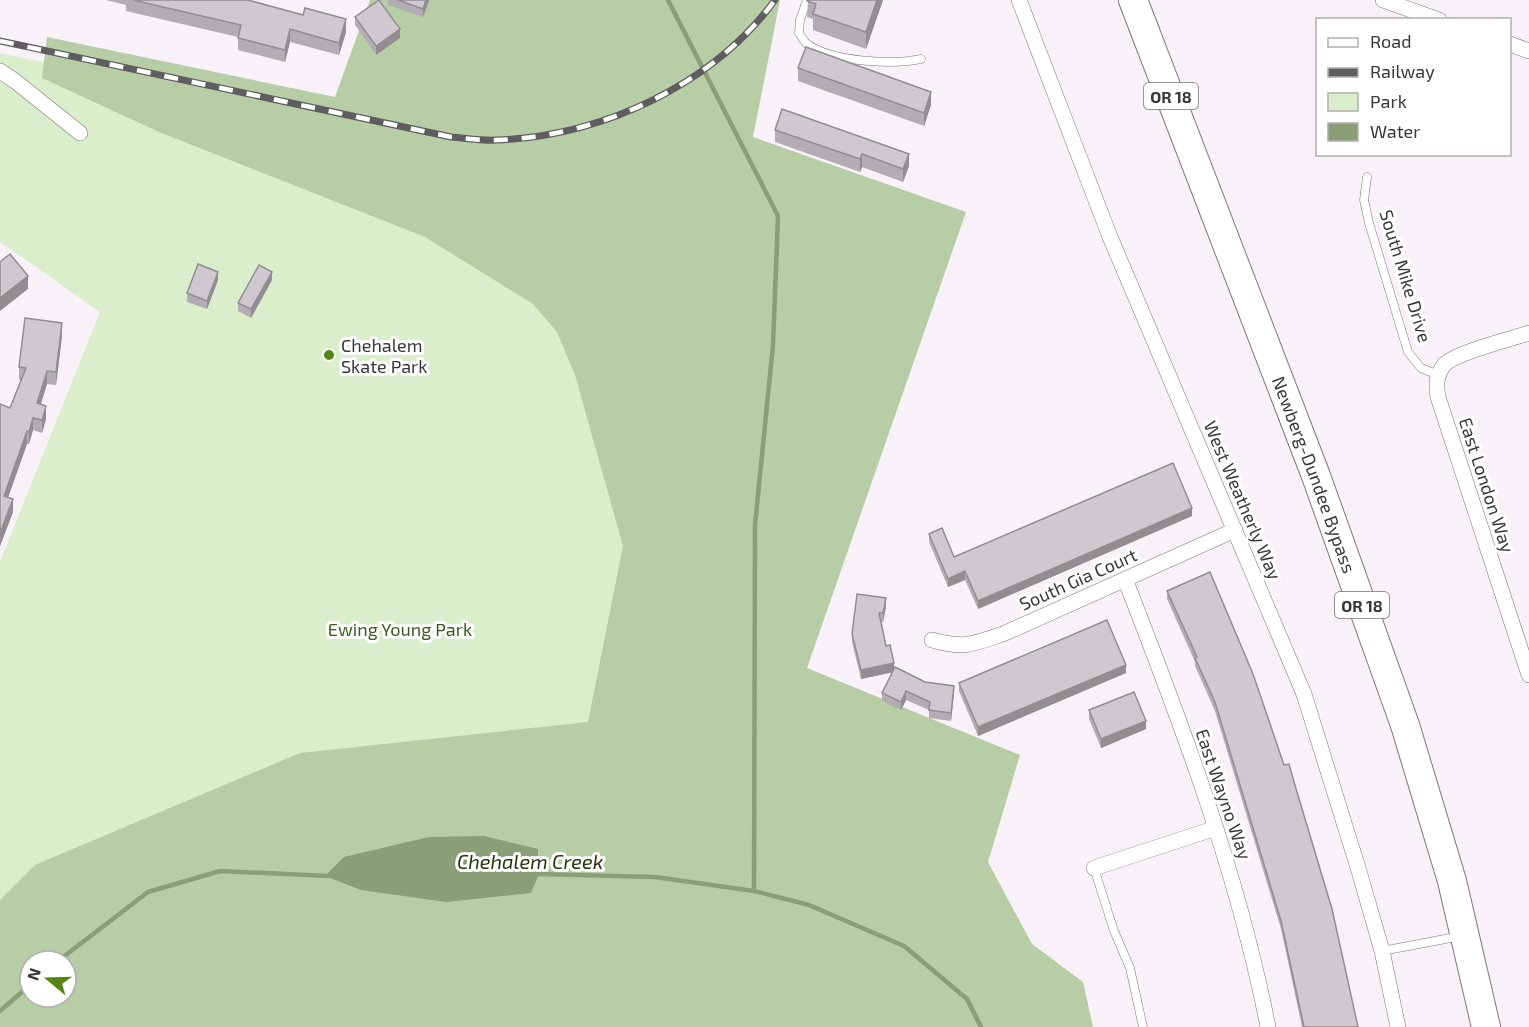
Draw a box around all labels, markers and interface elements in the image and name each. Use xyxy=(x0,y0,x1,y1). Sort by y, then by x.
legend xyxy=(1316,18,1511,156)
text: Road xyxy=(1370,30,1411,52)
text: Railway xyxy=(1370,60,1435,82)
road number: OR 18 xyxy=(1144,83,1198,109)
text: Park xyxy=(1370,90,1407,112)
text: Water xyxy=(1370,120,1420,142)
street label: South Mike Drive xyxy=(1375,207,1437,345)
place label: Chehalem Skate Park xyxy=(341,334,428,377)
marker: Chehalem Skate Park xyxy=(322,348,336,362)
street label: Newberg-Dundee Bypass xyxy=(1268,373,1361,576)
street label: East London Way xyxy=(1455,415,1519,556)
street label: West Weatherly Way xyxy=(1200,417,1287,583)
street label: South Gia Court xyxy=(1016,543,1140,615)
road number: OR 18 xyxy=(1335,592,1389,618)
park label: Ewing Young Park xyxy=(328,618,472,640)
street label: East Wayno Way xyxy=(1191,726,1257,863)
water label: Chehalem Creek xyxy=(457,849,603,873)
north arrow xyxy=(18,949,78,1009)
text: N xyxy=(22,965,44,983)

